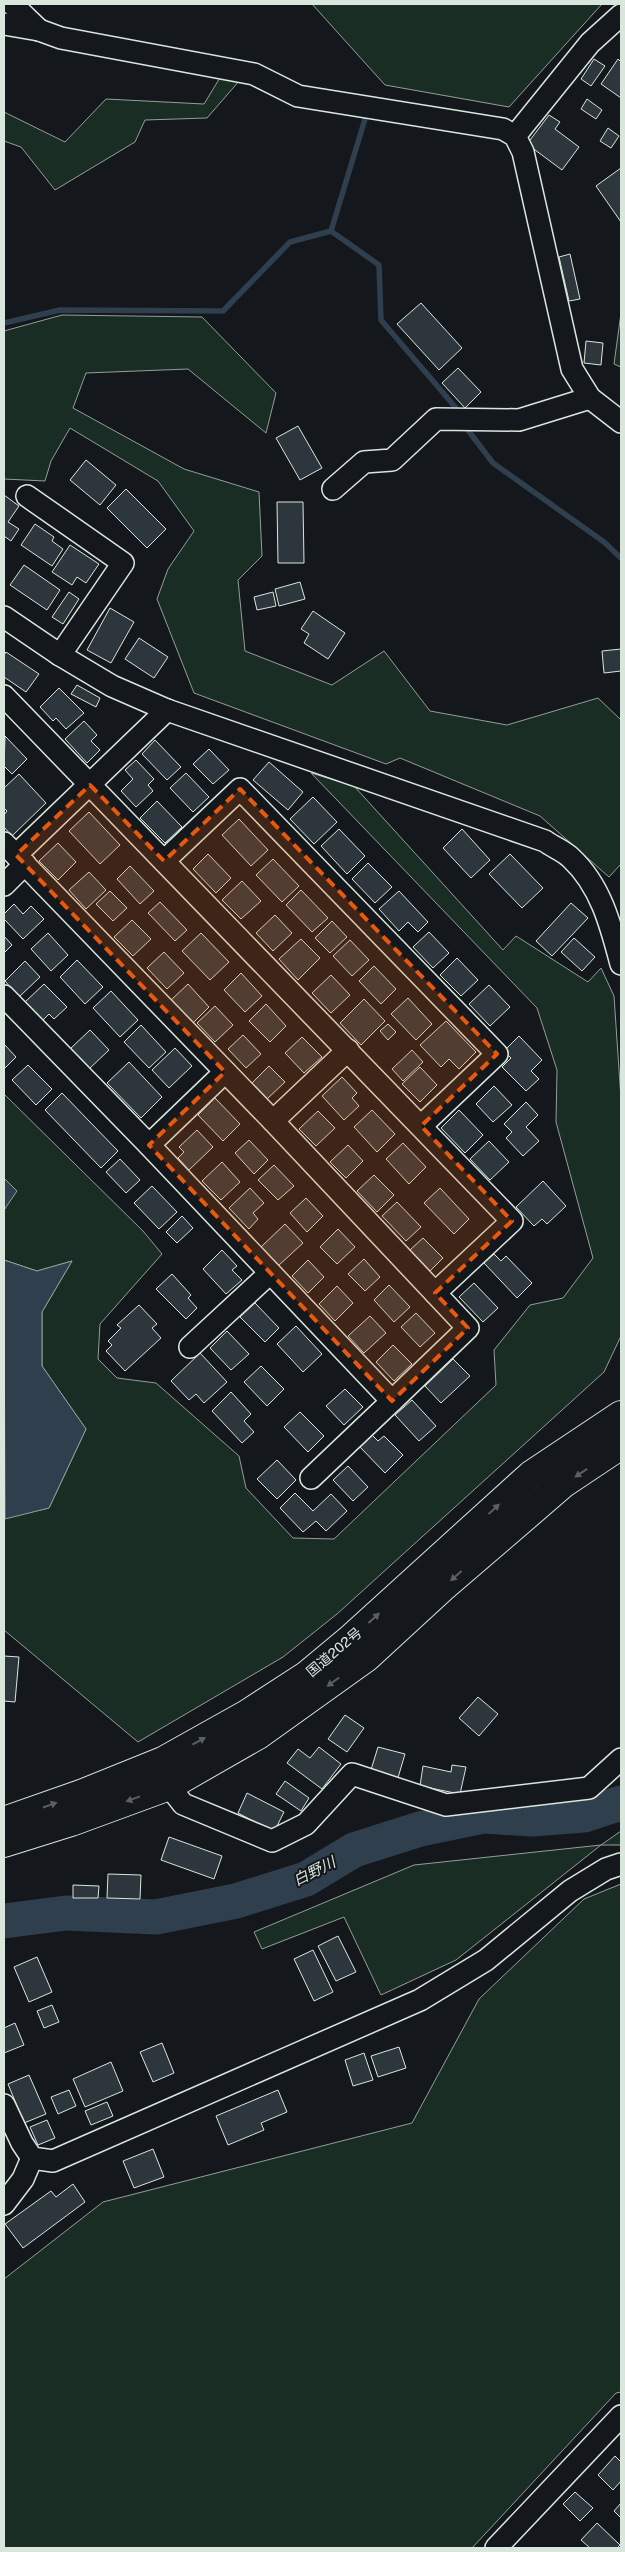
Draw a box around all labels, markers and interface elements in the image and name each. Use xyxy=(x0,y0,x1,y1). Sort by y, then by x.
one-way arrow xyxy=(574,1468,587,1477)
one-way arrow xyxy=(488,1503,501,1514)
one-way arrow xyxy=(449,1571,462,1582)
one-way arrow xyxy=(368,1612,380,1624)
street label: 国道202号 xyxy=(303,1624,365,1680)
one-way arrow xyxy=(327,1677,340,1688)
one-way arrow xyxy=(191,1737,206,1745)
one-way arrow xyxy=(125,1795,140,1803)
one-way arrow xyxy=(43,1801,58,1809)
water label: 白野川 xyxy=(290,1852,340,1889)

